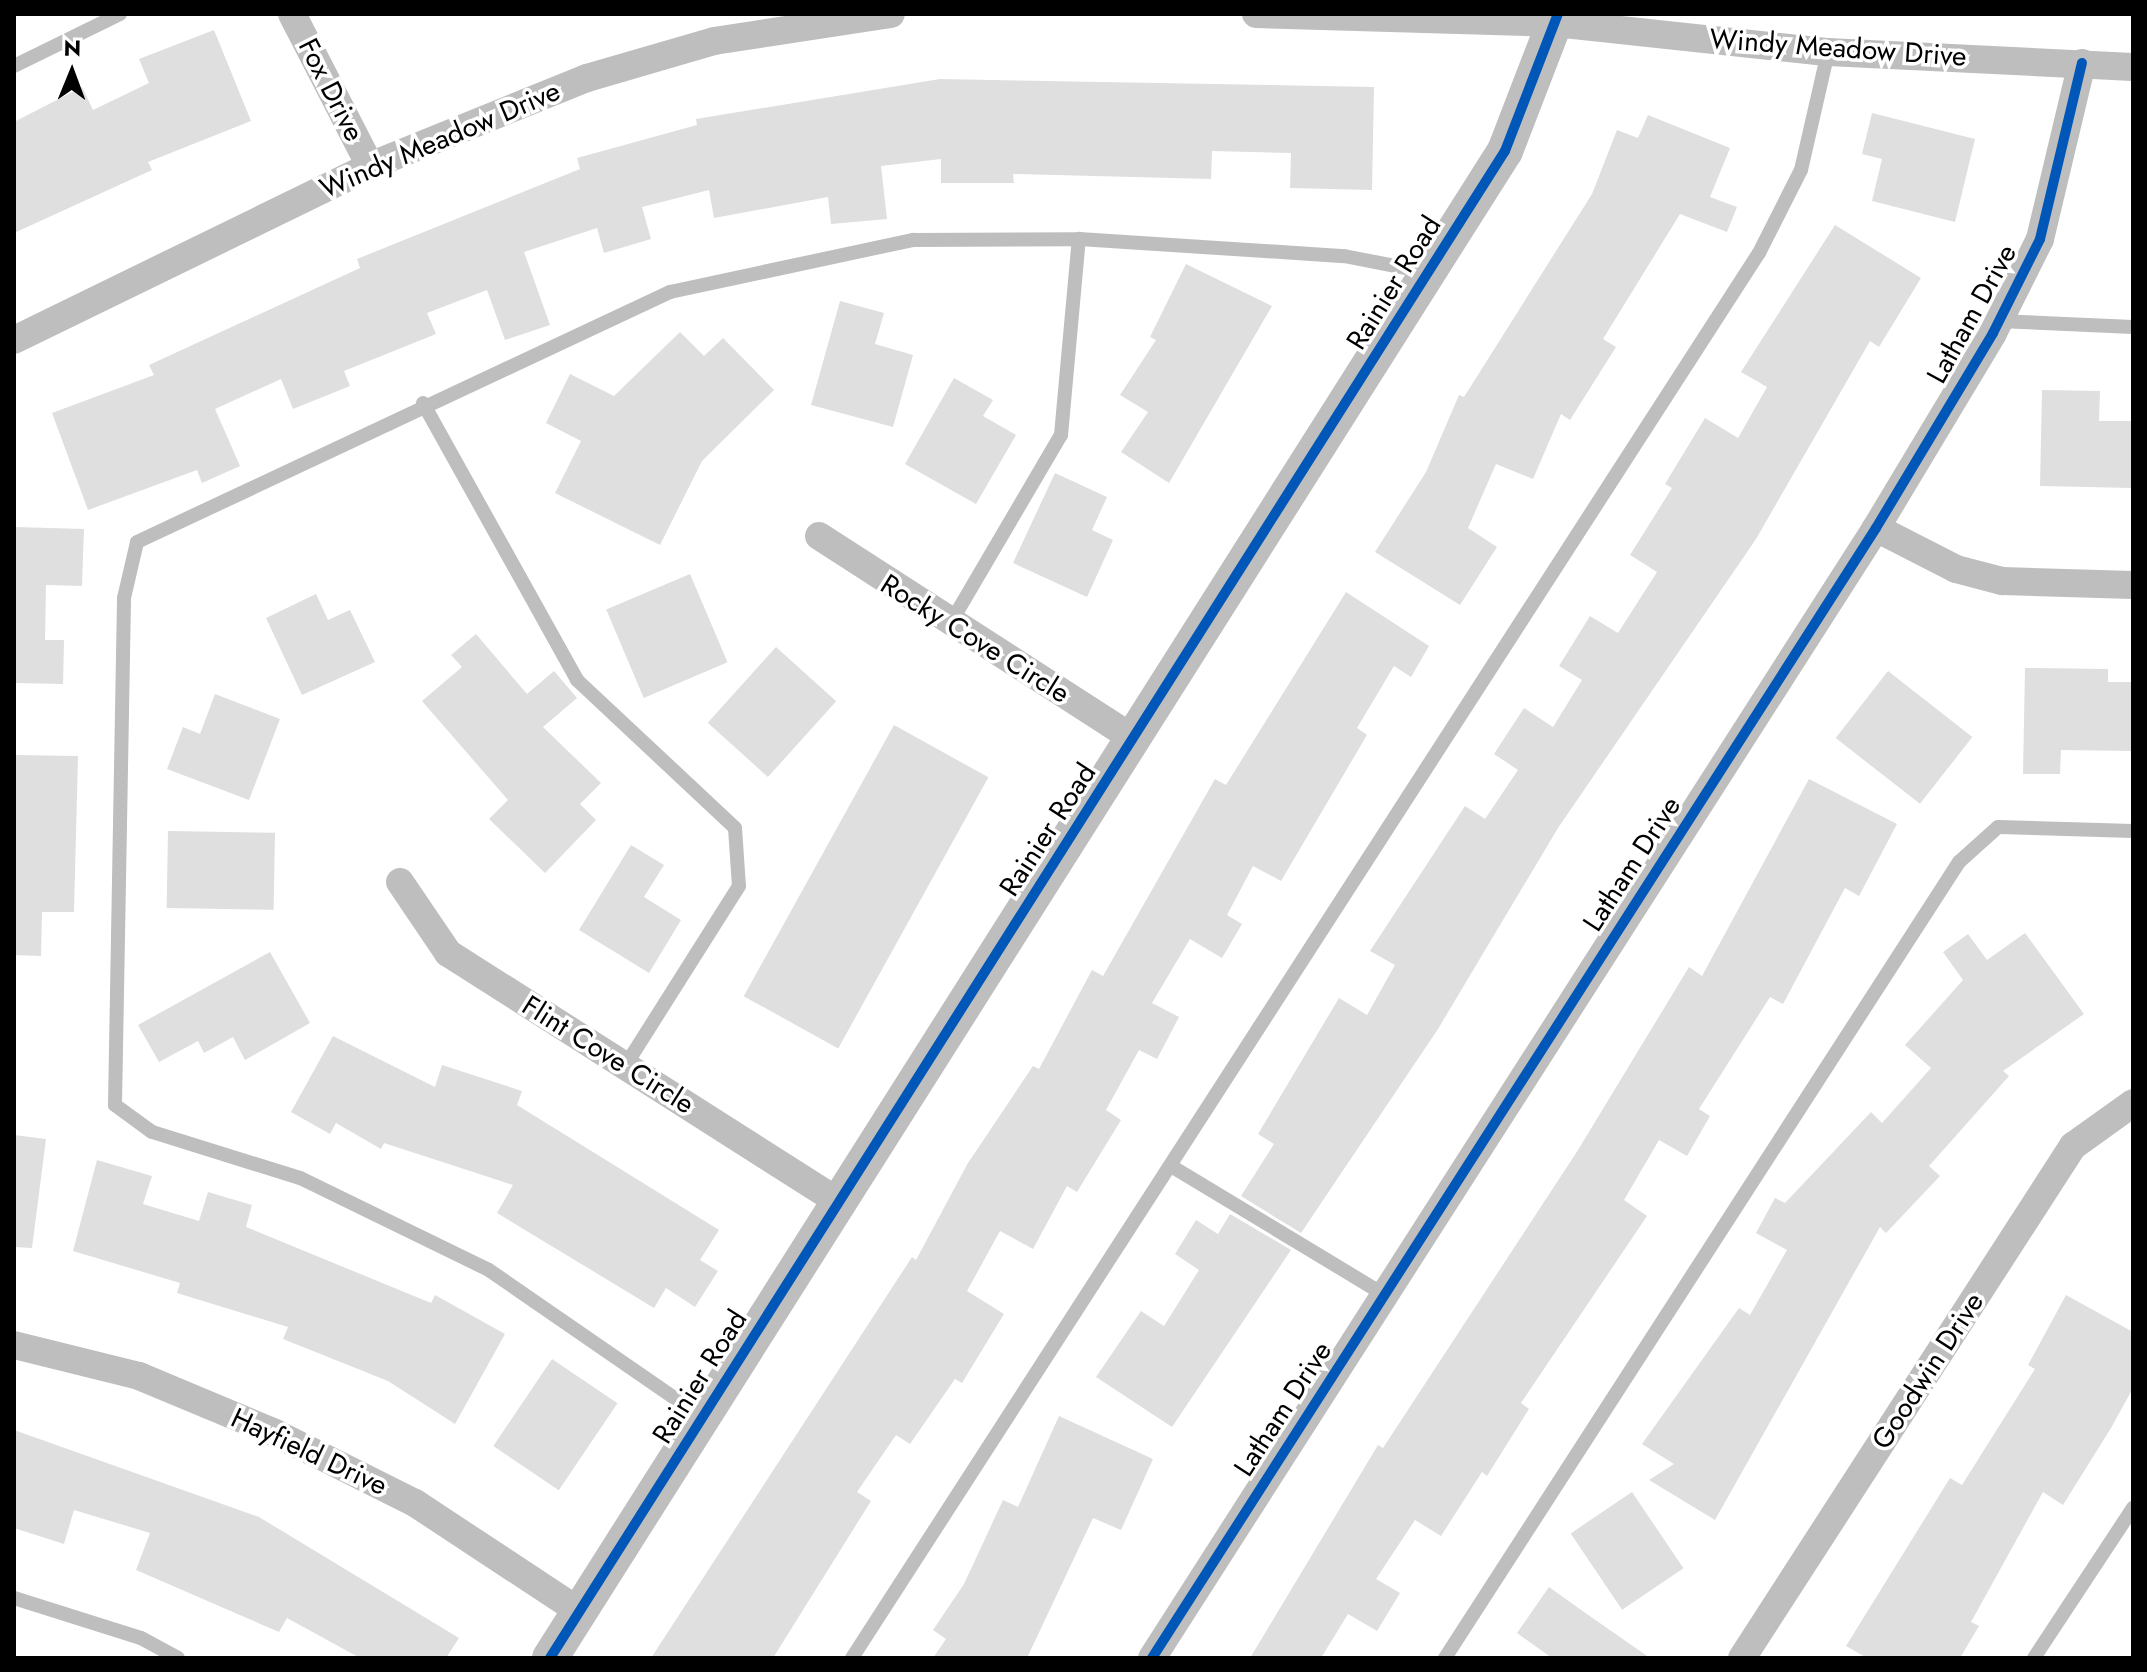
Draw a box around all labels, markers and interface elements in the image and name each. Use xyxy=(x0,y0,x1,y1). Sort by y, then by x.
street label: Windy Meadow Drive xyxy=(1708,22,1968,74)
north arrow xyxy=(32,32,112,112)
text: N xyxy=(63,32,81,64)
street label: Fox Drive xyxy=(291,33,371,147)
street label: Windy Meadow Drive xyxy=(315,74,565,206)
street label: Rainier Road xyxy=(1340,210,1448,356)
street label: Latham Drive xyxy=(1920,239,2024,389)
street label: Rocky Cove Circle xyxy=(874,567,1076,711)
street label: Rainier Road xyxy=(993,757,1103,903)
street label: Latham Drive xyxy=(1576,791,1688,937)
street label: Flint Cove Circle xyxy=(516,989,700,1121)
street label: Goodwin Drive xyxy=(1865,1286,1991,1456)
street label: Rainier Road xyxy=(646,1304,754,1450)
street label: Latham Drive xyxy=(1227,1336,1339,1482)
street label: Hayfield Drive xyxy=(226,1401,392,1503)

